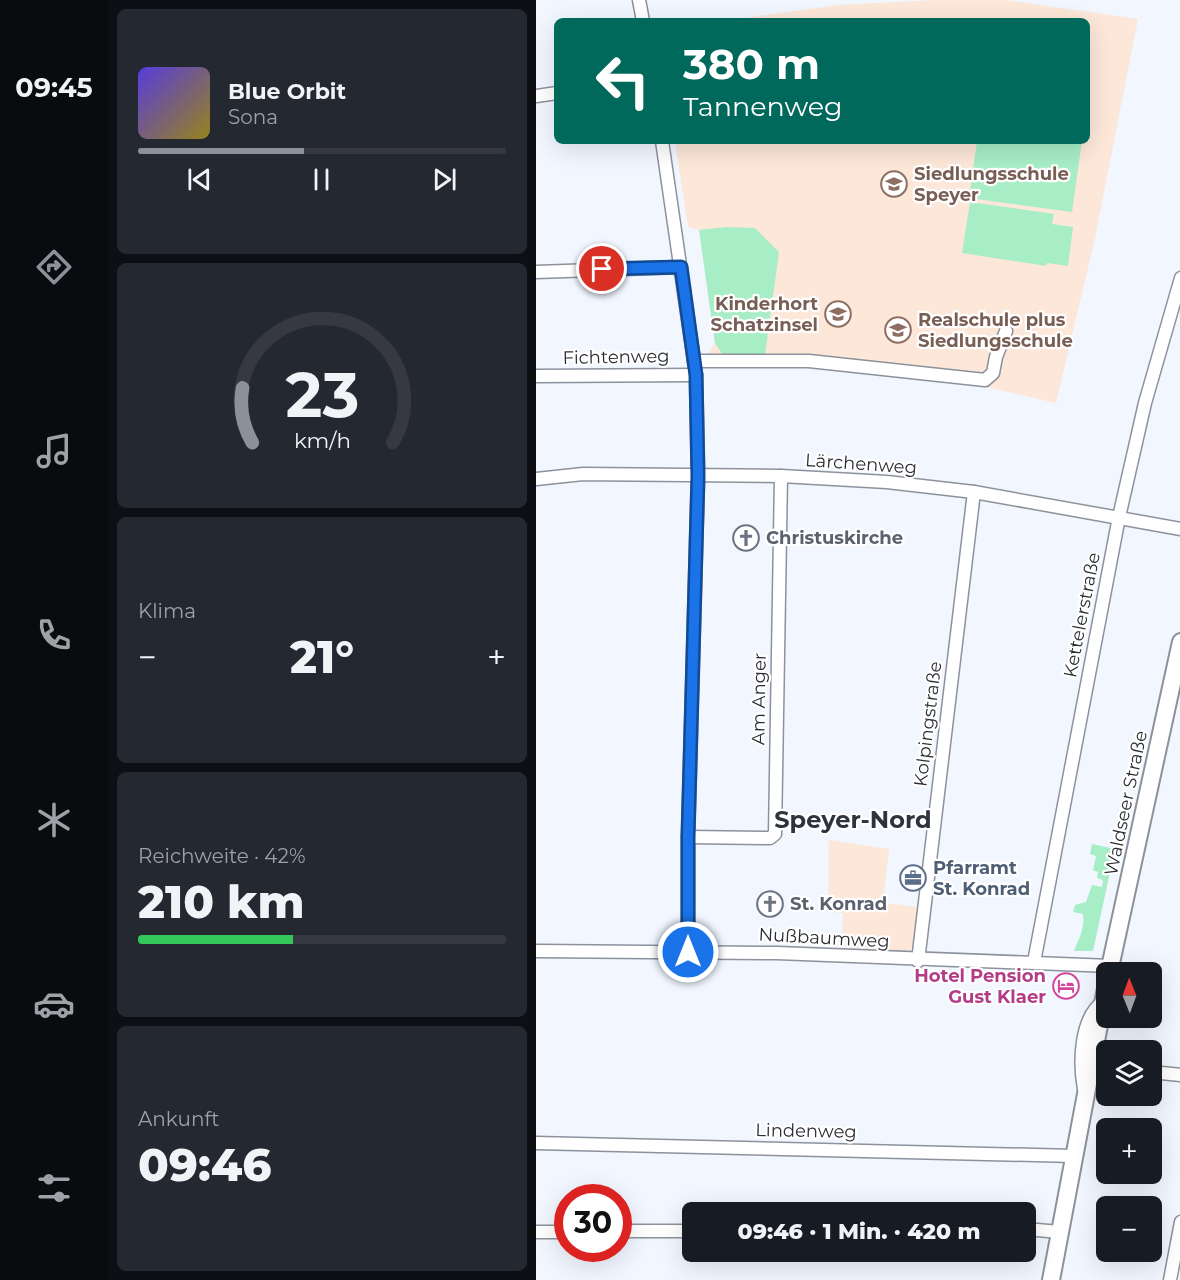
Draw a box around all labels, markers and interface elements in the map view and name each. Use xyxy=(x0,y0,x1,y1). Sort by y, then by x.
text: 380 m xyxy=(683,38,820,90)
icon: left xyxy=(584,42,662,120)
text: 09:45 xyxy=(15,71,93,104)
text: Blue Orbit xyxy=(228,78,346,105)
text: Tannenweg xyxy=(683,90,843,123)
text: Sona xyxy=(228,105,278,129)
icon: previous xyxy=(183,163,216,196)
icon: pause xyxy=(305,163,338,196)
icon: next xyxy=(428,163,461,196)
place label: Siedlungsschule Speyer xyxy=(914,163,1069,206)
school or university icon: Siedlungsschule Speyer xyxy=(879,169,909,199)
pin xyxy=(576,243,627,294)
icon: directions xyxy=(33,246,75,288)
icon: arrive xyxy=(585,252,618,285)
place label: Kinderhort Schatzinsel xyxy=(711,293,818,336)
school or university icon: Kinderhort Schatzinsel xyxy=(823,299,853,329)
place label: Realschule plus Siedlungsschule xyxy=(918,309,1073,352)
school or university icon: Realschule plus Siedlungsschule xyxy=(883,315,913,345)
street label: Fichtenweg xyxy=(562,345,670,369)
text: 23 xyxy=(285,357,359,433)
text: km/h xyxy=(293,427,351,453)
icon: music xyxy=(33,430,75,472)
street label: Lärchenweg xyxy=(804,449,918,479)
church icon: Christuskirche xyxy=(731,523,761,553)
place label: Christuskirche xyxy=(766,527,903,549)
street label: Kettelerstraße xyxy=(1059,550,1105,680)
text: Klima xyxy=(138,599,196,623)
icon: phone xyxy=(33,614,75,656)
text: 21° xyxy=(290,629,354,684)
text: − xyxy=(138,637,157,677)
text: + xyxy=(487,637,506,677)
street label: Am Anger xyxy=(747,653,771,745)
street label: Kolpingstraße xyxy=(909,660,947,788)
street label: Waldseer Straße xyxy=(1100,728,1152,877)
icon: climate xyxy=(33,799,75,841)
district label: Speyer-Nord xyxy=(774,805,932,834)
text: Reichweite · 42% xyxy=(138,844,306,868)
place label: Pfarramt St. Konrad xyxy=(933,857,1030,900)
office icon: Pfarramt St. Konrad xyxy=(898,863,928,893)
text: 210 km xyxy=(138,874,305,929)
church icon: St. Konrad xyxy=(755,889,785,919)
place label: St. Konrad xyxy=(790,893,887,915)
position arrow xyxy=(656,920,720,984)
street label: Nußbaumweg xyxy=(758,924,890,952)
north arrow xyxy=(1096,962,1162,1028)
map controls xyxy=(1096,962,1162,1262)
place label: Hotel Pension Gust Klaer xyxy=(914,965,1046,1008)
hotel icon: Hotel Pension Gust Klaer xyxy=(1051,971,1081,1001)
icon: car xyxy=(33,983,75,1025)
button: layers xyxy=(1096,1040,1162,1106)
text: Ankunft xyxy=(138,1107,219,1131)
button: + xyxy=(1096,1118,1162,1184)
street label: Lindenweg xyxy=(755,1119,857,1143)
text: 09:46 xyxy=(138,1137,271,1192)
icon: filters xyxy=(33,1167,75,1209)
speed limit sign: 30 xyxy=(554,1184,632,1262)
button: − xyxy=(1096,1196,1162,1262)
text: 09:46 · 1 Min. · 420 m xyxy=(738,1218,980,1245)

